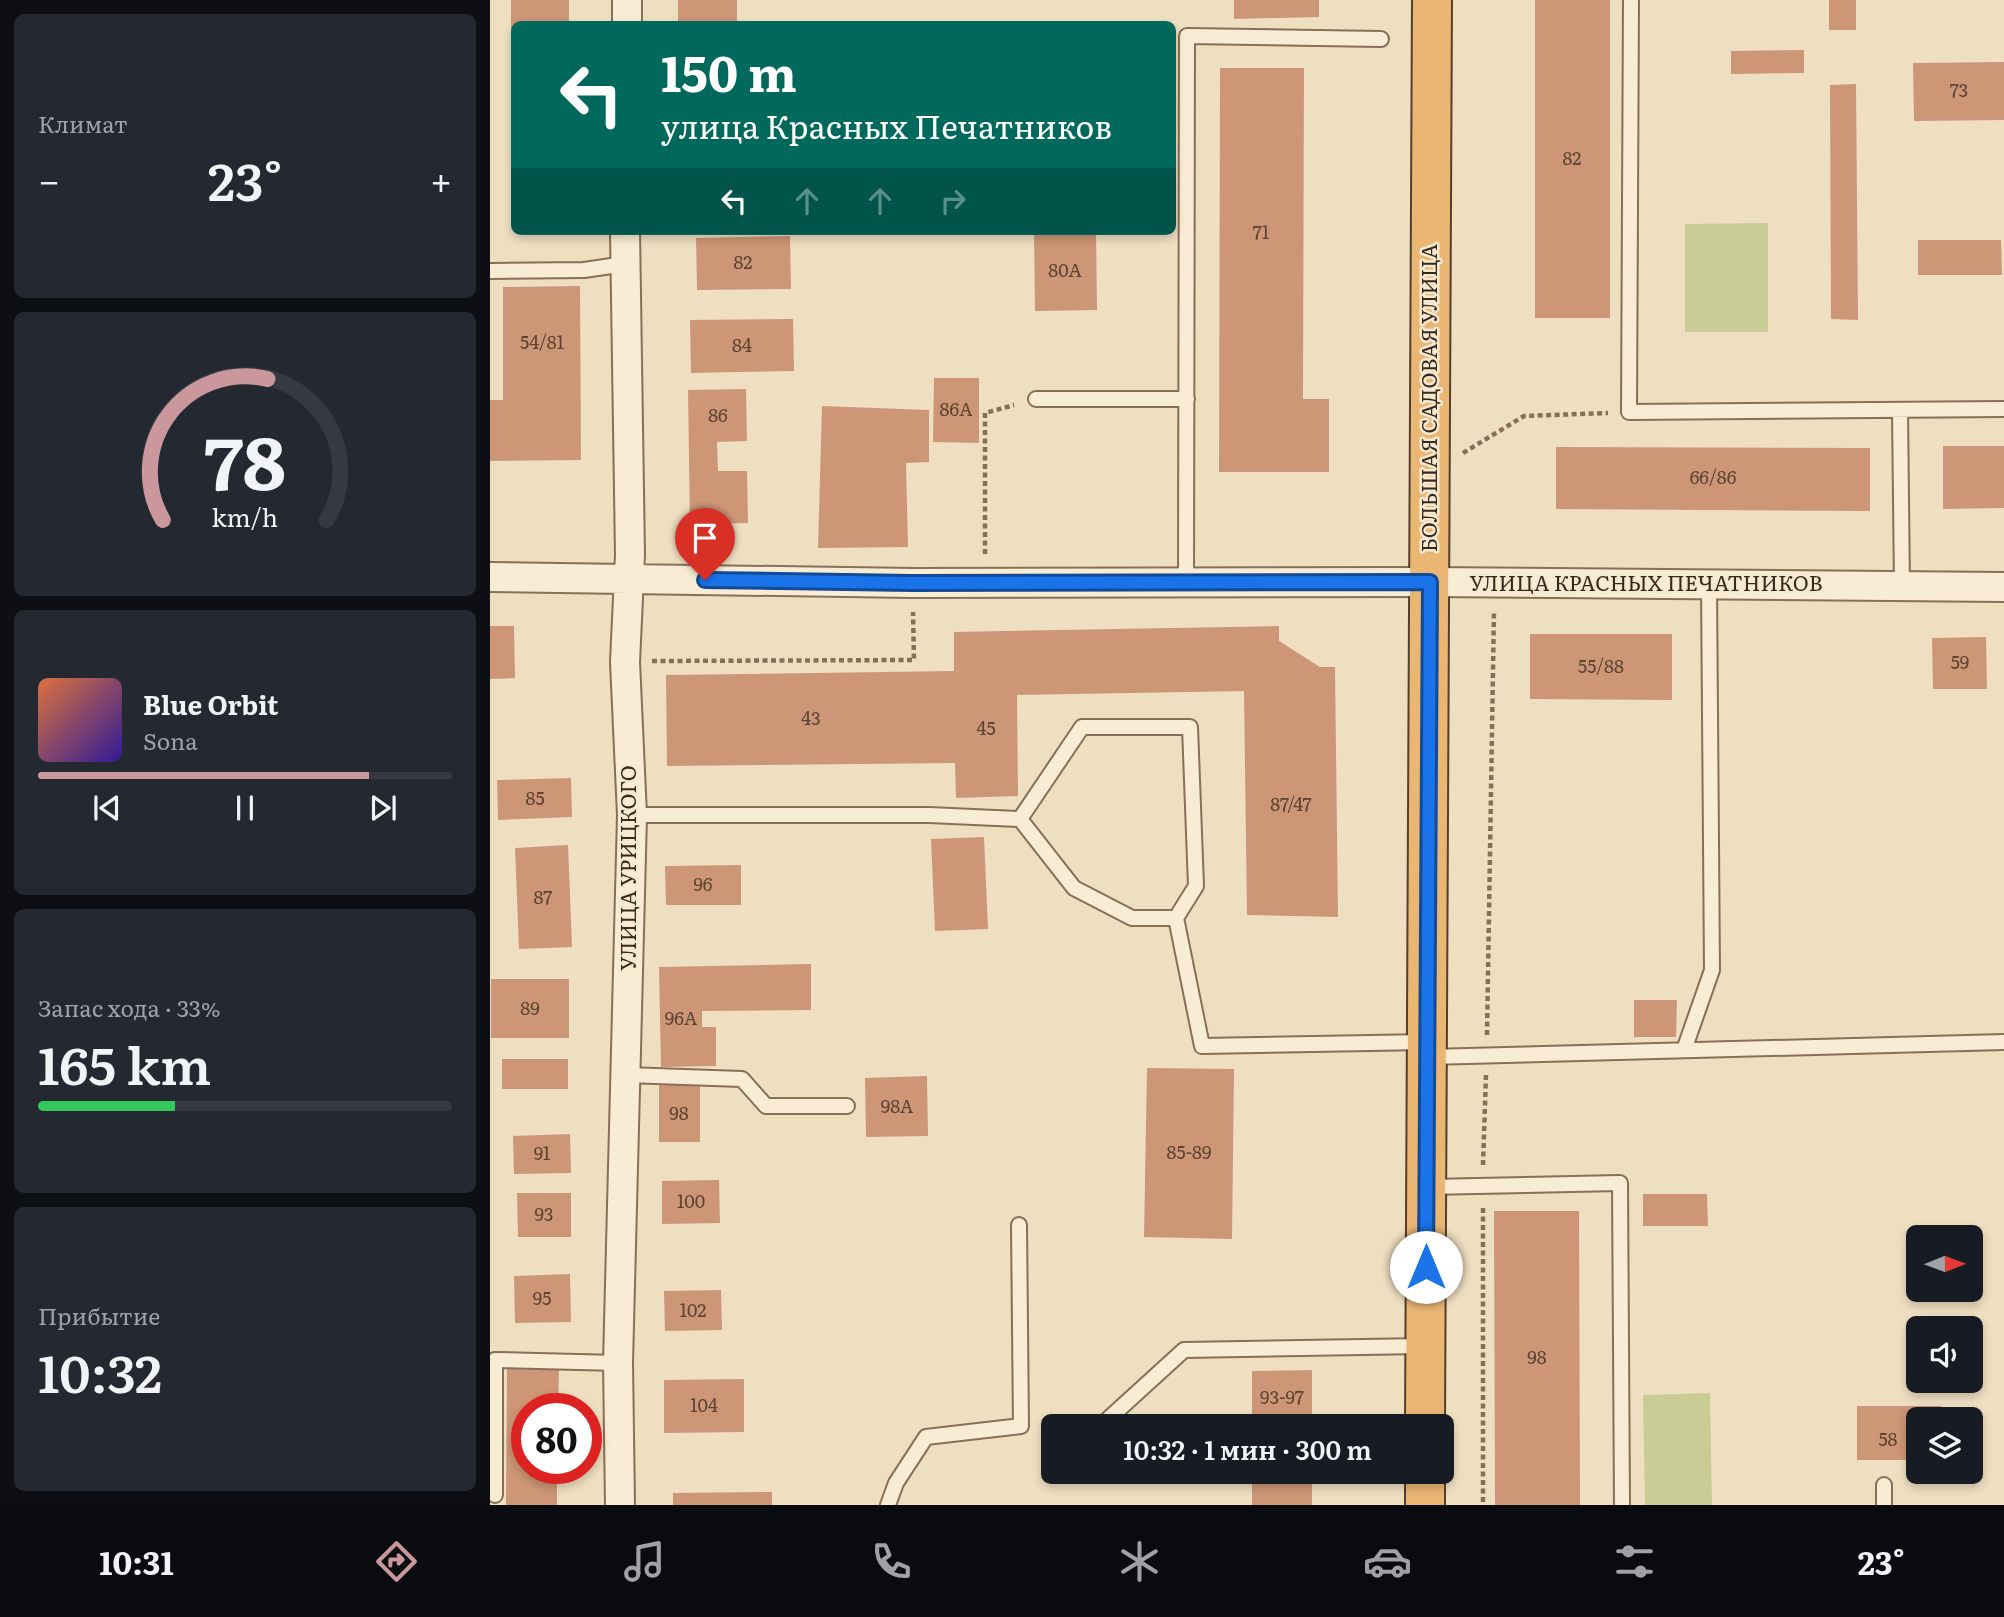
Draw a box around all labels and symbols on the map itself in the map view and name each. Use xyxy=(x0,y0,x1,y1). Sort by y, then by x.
house number: 73 xyxy=(1950,76,1968,103)
house number: 82 xyxy=(1563,144,1581,171)
house number: 71 xyxy=(1253,218,1269,245)
street label: БОЛЬШАЯ САДОВАЯ УЛИЦА xyxy=(1412,243,1443,552)
house number: 82 xyxy=(734,248,752,275)
house number: 80А xyxy=(1048,256,1082,283)
house number: 54/81 xyxy=(520,328,564,355)
house number: 84 xyxy=(732,331,752,358)
house number: 86А xyxy=(940,395,972,422)
house number: 86 xyxy=(708,401,728,428)
house number: 66/86 xyxy=(1690,463,1737,490)
pin xyxy=(675,508,735,580)
street label: УЛИЦА КРАСНЫХ ПЕЧАТНИКОВ xyxy=(1469,566,1823,597)
house number: 59 xyxy=(1951,648,1969,675)
house number: 55/88 xyxy=(1578,652,1624,679)
house number: 43 xyxy=(801,704,821,731)
house number: 45 xyxy=(976,714,996,741)
street label: УЛИЦА УРИЦКОГО xyxy=(611,765,642,971)
house number: 85 xyxy=(525,784,545,811)
house number: 87/47 xyxy=(1270,790,1312,817)
house number: 96 xyxy=(693,870,713,897)
house number: 87 xyxy=(534,883,552,910)
house number: 89 xyxy=(520,994,540,1021)
house number: 96А xyxy=(665,1004,697,1031)
house number: 98А xyxy=(881,1092,913,1119)
house number: 98 xyxy=(669,1099,689,1126)
house number: 85-89 xyxy=(1167,1138,1211,1165)
house number: 91 xyxy=(534,1139,550,1166)
house number: 100 xyxy=(677,1187,705,1214)
house number: 93 xyxy=(534,1200,554,1227)
north arrow xyxy=(1906,1225,1983,1302)
position arrow xyxy=(1389,1230,1463,1304)
house number: 95 xyxy=(533,1284,551,1311)
house number: 102 xyxy=(680,1296,706,1323)
house number: 98 xyxy=(1527,1343,1547,1370)
house number: 93-97 xyxy=(1260,1383,1304,1410)
house number: 104 xyxy=(690,1391,718,1418)
speed limit sign: 80 xyxy=(511,1393,602,1484)
house number: 58 xyxy=(1878,1425,1898,1452)

